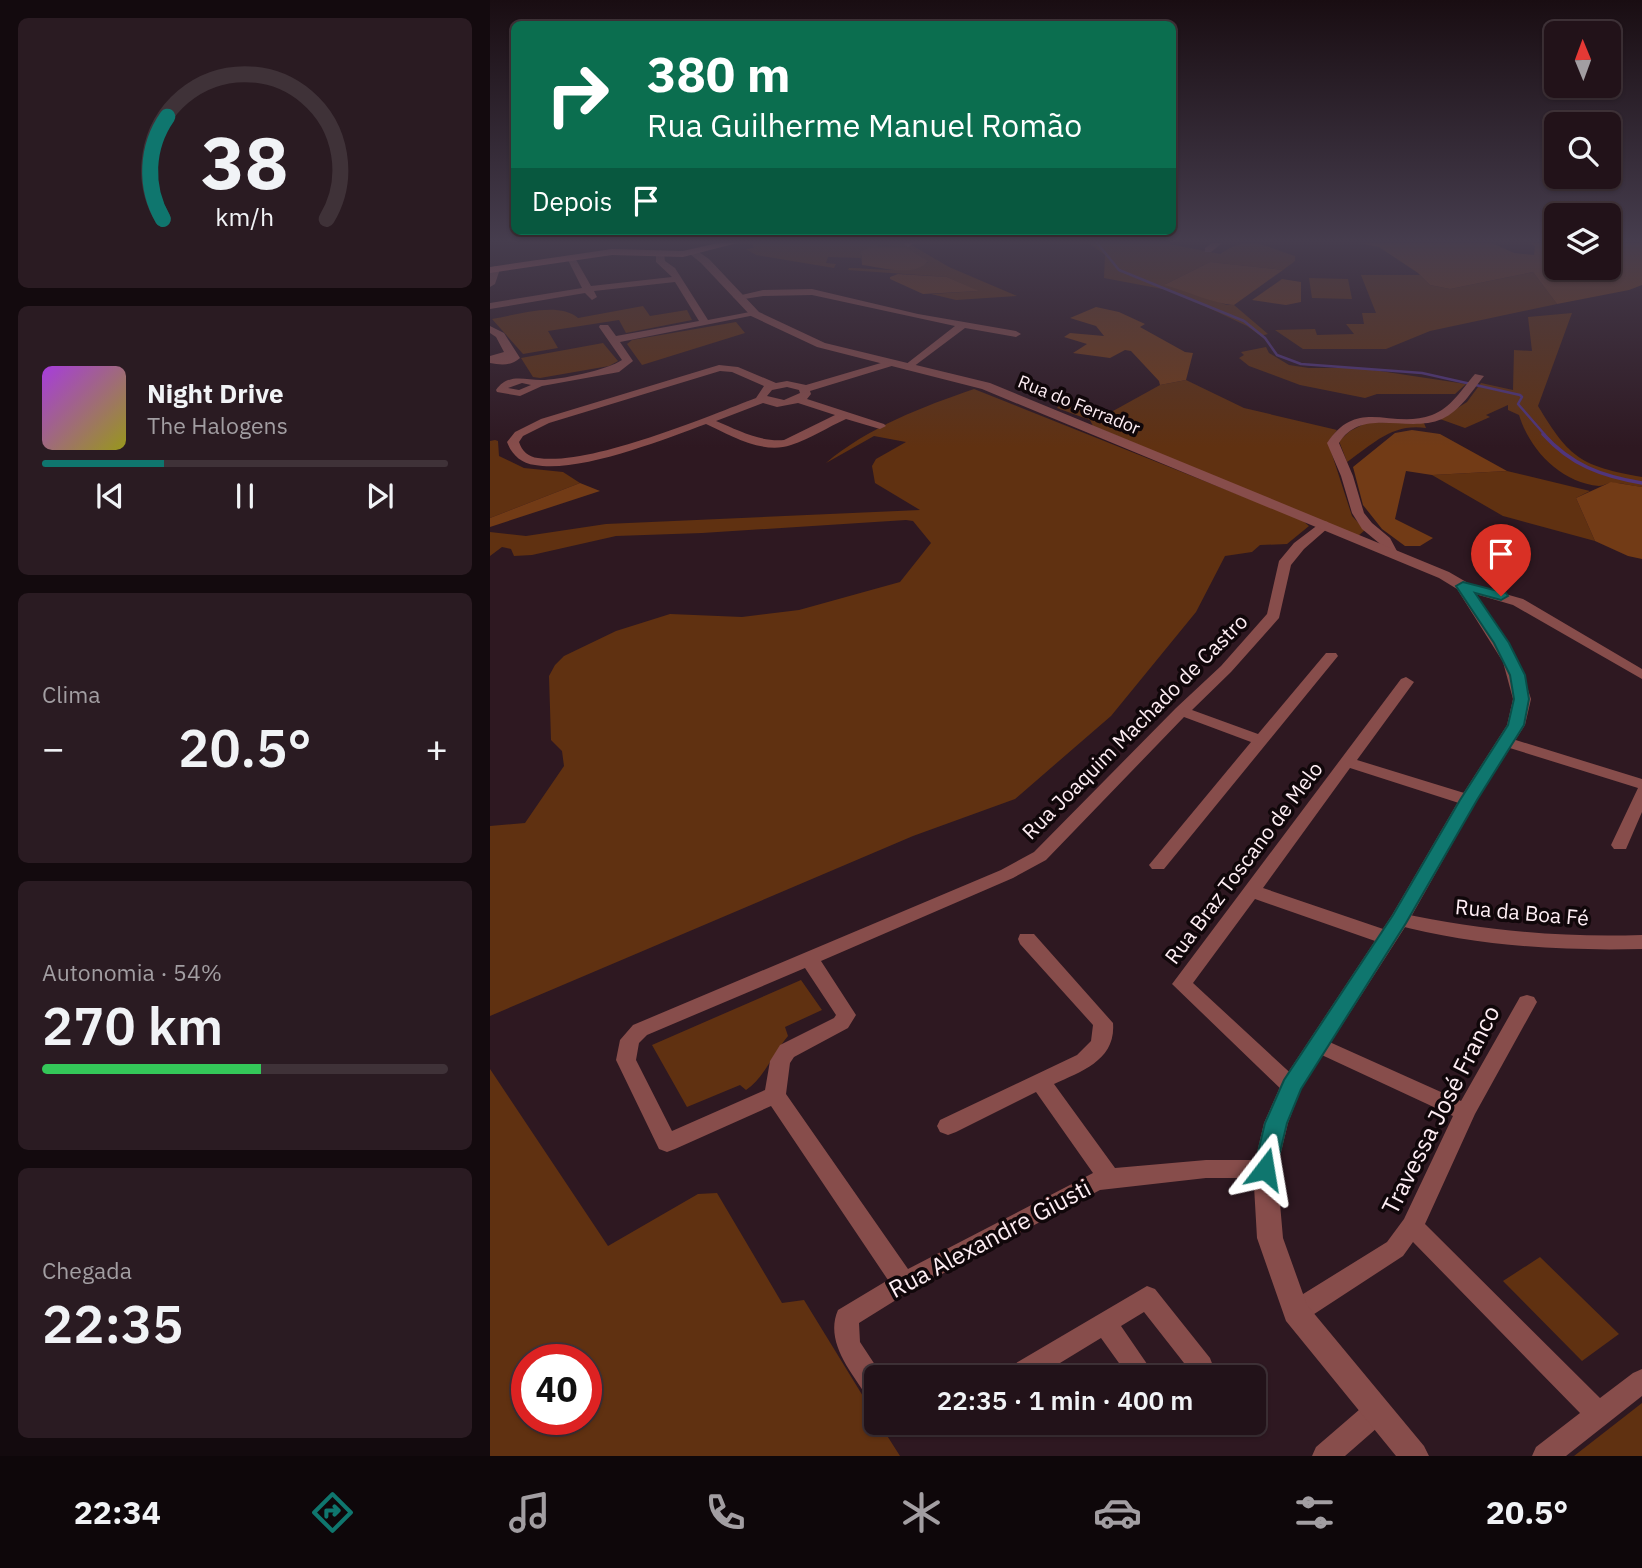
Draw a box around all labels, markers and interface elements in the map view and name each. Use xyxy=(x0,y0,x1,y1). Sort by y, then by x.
north arrow xyxy=(1544,21,1620,98)
map controls xyxy=(1544,21,1621,280)
text: 380 m xyxy=(647,42,791,105)
icon: right xyxy=(532,49,623,140)
text: Rua Guilherme Manuel Romão xyxy=(647,104,1082,146)
button: search xyxy=(1544,112,1621,189)
text: 38 xyxy=(201,114,289,209)
icon: arrive xyxy=(627,182,665,220)
text: Depois xyxy=(532,184,613,218)
text: km/h xyxy=(216,200,274,233)
button: layers xyxy=(1544,203,1621,280)
street label: Rua do Ferrador xyxy=(1015,370,1144,440)
text: Night Drive xyxy=(147,376,284,410)
text: The Halogens xyxy=(147,410,288,440)
icon: previous xyxy=(91,477,129,515)
icon: pause xyxy=(226,477,264,515)
icon: next xyxy=(361,477,399,515)
pin xyxy=(1471,524,1531,596)
icon: arrive xyxy=(1482,535,1520,573)
street label: Rua Joaquim Machado de Castro xyxy=(1015,607,1253,845)
text: Clima xyxy=(42,679,101,709)
text: 20.5° xyxy=(178,714,312,781)
text: − xyxy=(42,723,65,772)
text: + xyxy=(425,723,448,772)
street label: Rua Braz Toscano de Melo xyxy=(1158,756,1329,969)
street label: Rua da Boa Fé xyxy=(1454,892,1590,932)
text: Autonomia · 54% xyxy=(42,957,222,987)
text: 270 km xyxy=(42,992,223,1059)
street label: Travessa José Franco xyxy=(1374,1000,1507,1219)
position arrow xyxy=(1228,1132,1302,1206)
street label: Rua Alexandre Giusti xyxy=(883,1171,1096,1305)
text: Chegada xyxy=(42,1255,132,1285)
text: 22:35 xyxy=(42,1290,183,1357)
speed limit sign: 40 xyxy=(511,1344,602,1435)
text: 22:35 · 1 min · 400 m xyxy=(937,1383,1193,1417)
icon: directions xyxy=(308,1488,357,1537)
icon: music xyxy=(505,1488,554,1537)
icon: phone xyxy=(701,1488,750,1537)
icon: climate xyxy=(897,1488,946,1537)
icon: car xyxy=(1093,1488,1142,1537)
icon: filters xyxy=(1290,1488,1339,1537)
text: 22:34 xyxy=(74,1491,161,1533)
text: 20.5° xyxy=(1486,1491,1568,1533)

